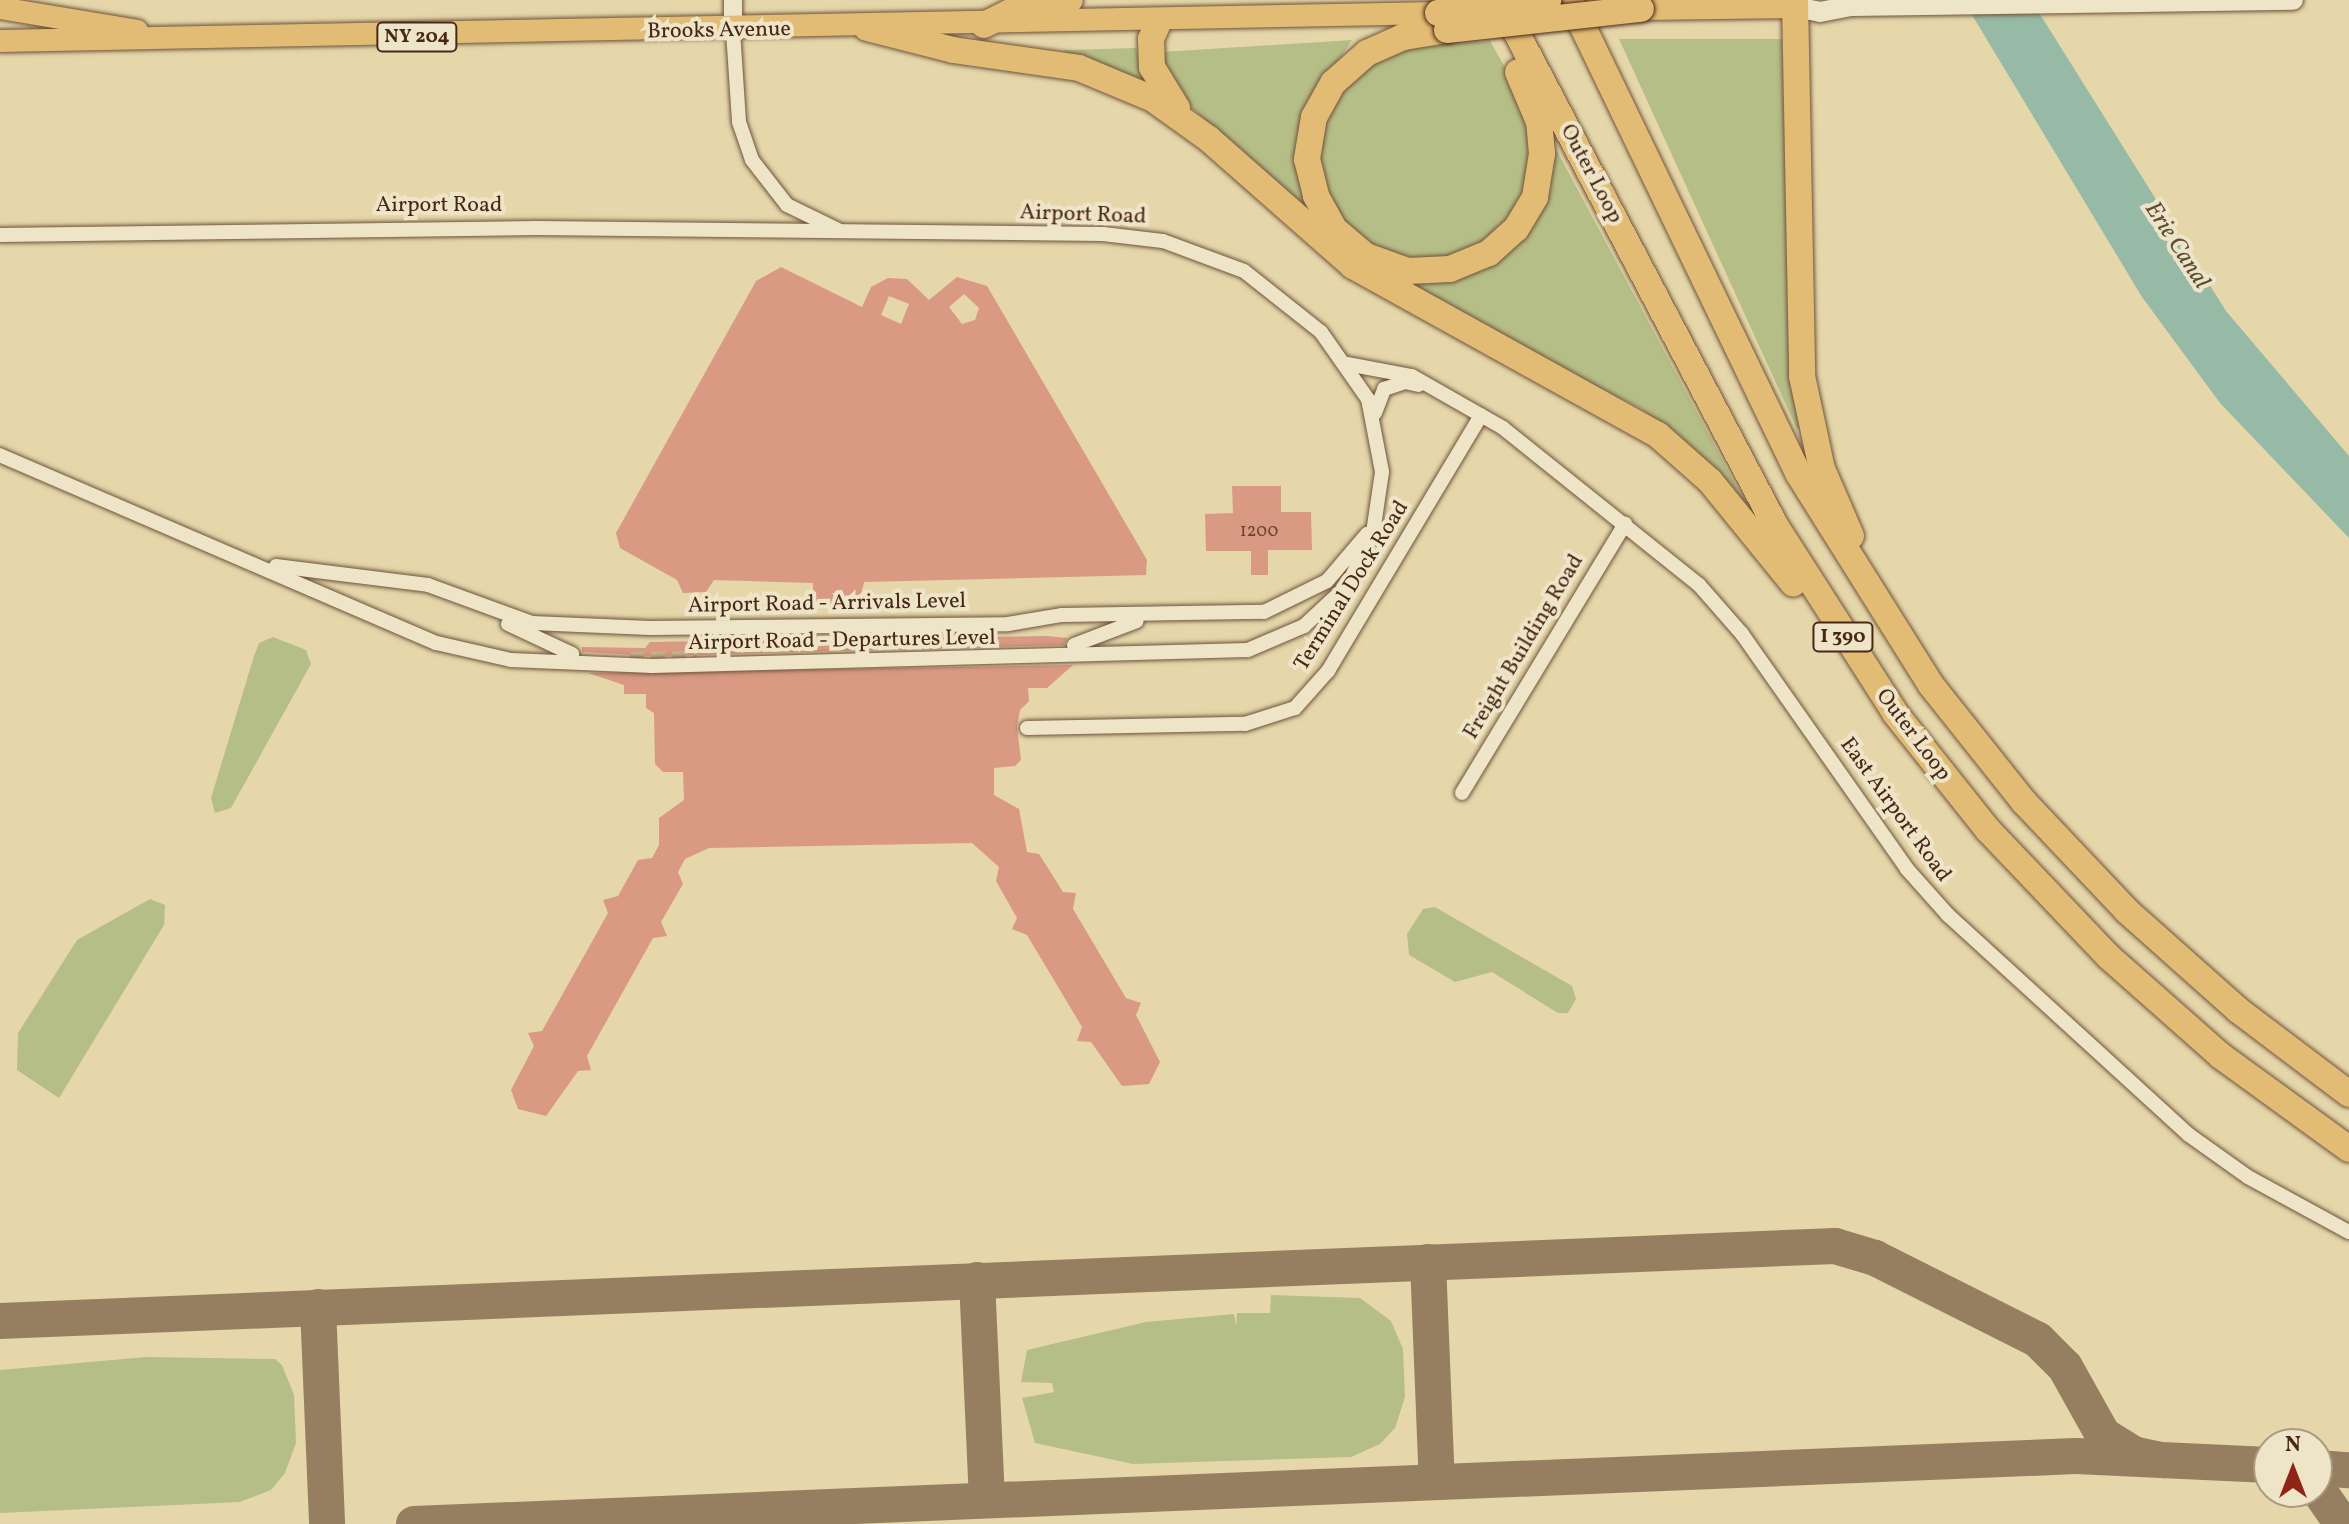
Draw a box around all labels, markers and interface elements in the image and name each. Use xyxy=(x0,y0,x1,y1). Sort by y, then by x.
street label: Brooks Avenue xyxy=(647,17,791,45)
road number: NY 204 xyxy=(375,21,459,53)
street label: Outer Loop xyxy=(1554,120,1628,228)
street label: Airport Road xyxy=(376,193,502,219)
water label: Erie Canal xyxy=(2137,197,2215,295)
street label: Airport Road xyxy=(1019,200,1147,230)
street label: Terminal Dock Road xyxy=(1289,496,1415,676)
house number: 1200 xyxy=(1240,521,1278,543)
street label: Freight Building Road xyxy=(1458,550,1590,744)
street label: Airport Road - Arrivals Level xyxy=(687,588,967,620)
road number: I 390 xyxy=(1811,621,1875,653)
street label: Airport Road - Departures Level xyxy=(688,625,996,657)
street label: Outer Loop xyxy=(1870,684,1956,786)
street label: East Airport Road xyxy=(1834,733,1956,887)
north arrow xyxy=(2253,1428,2333,1508)
text: N xyxy=(2285,1430,2301,1461)

